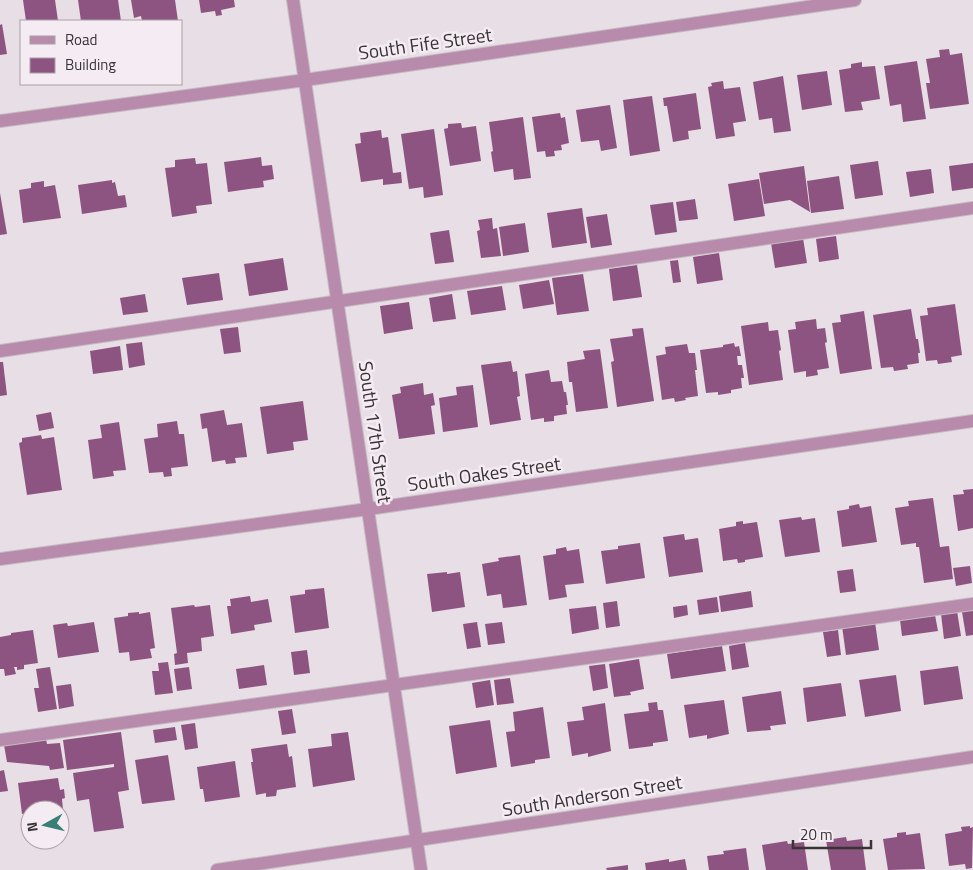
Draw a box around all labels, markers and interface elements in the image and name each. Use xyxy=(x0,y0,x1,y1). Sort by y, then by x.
street label: South Fife Street xyxy=(356,19,494,67)
legend xyxy=(20,20,182,85)
text: Road xyxy=(65,28,97,51)
text: Building xyxy=(65,53,116,76)
street label: South 17th Street xyxy=(352,359,400,505)
street label: South Oakes Street xyxy=(406,448,563,498)
street label: South Anderson Street xyxy=(500,766,684,824)
north arrow xyxy=(20,800,70,850)
scale bar xyxy=(793,818,870,850)
text: N xyxy=(21,821,43,833)
text: 20 m xyxy=(800,823,833,846)

